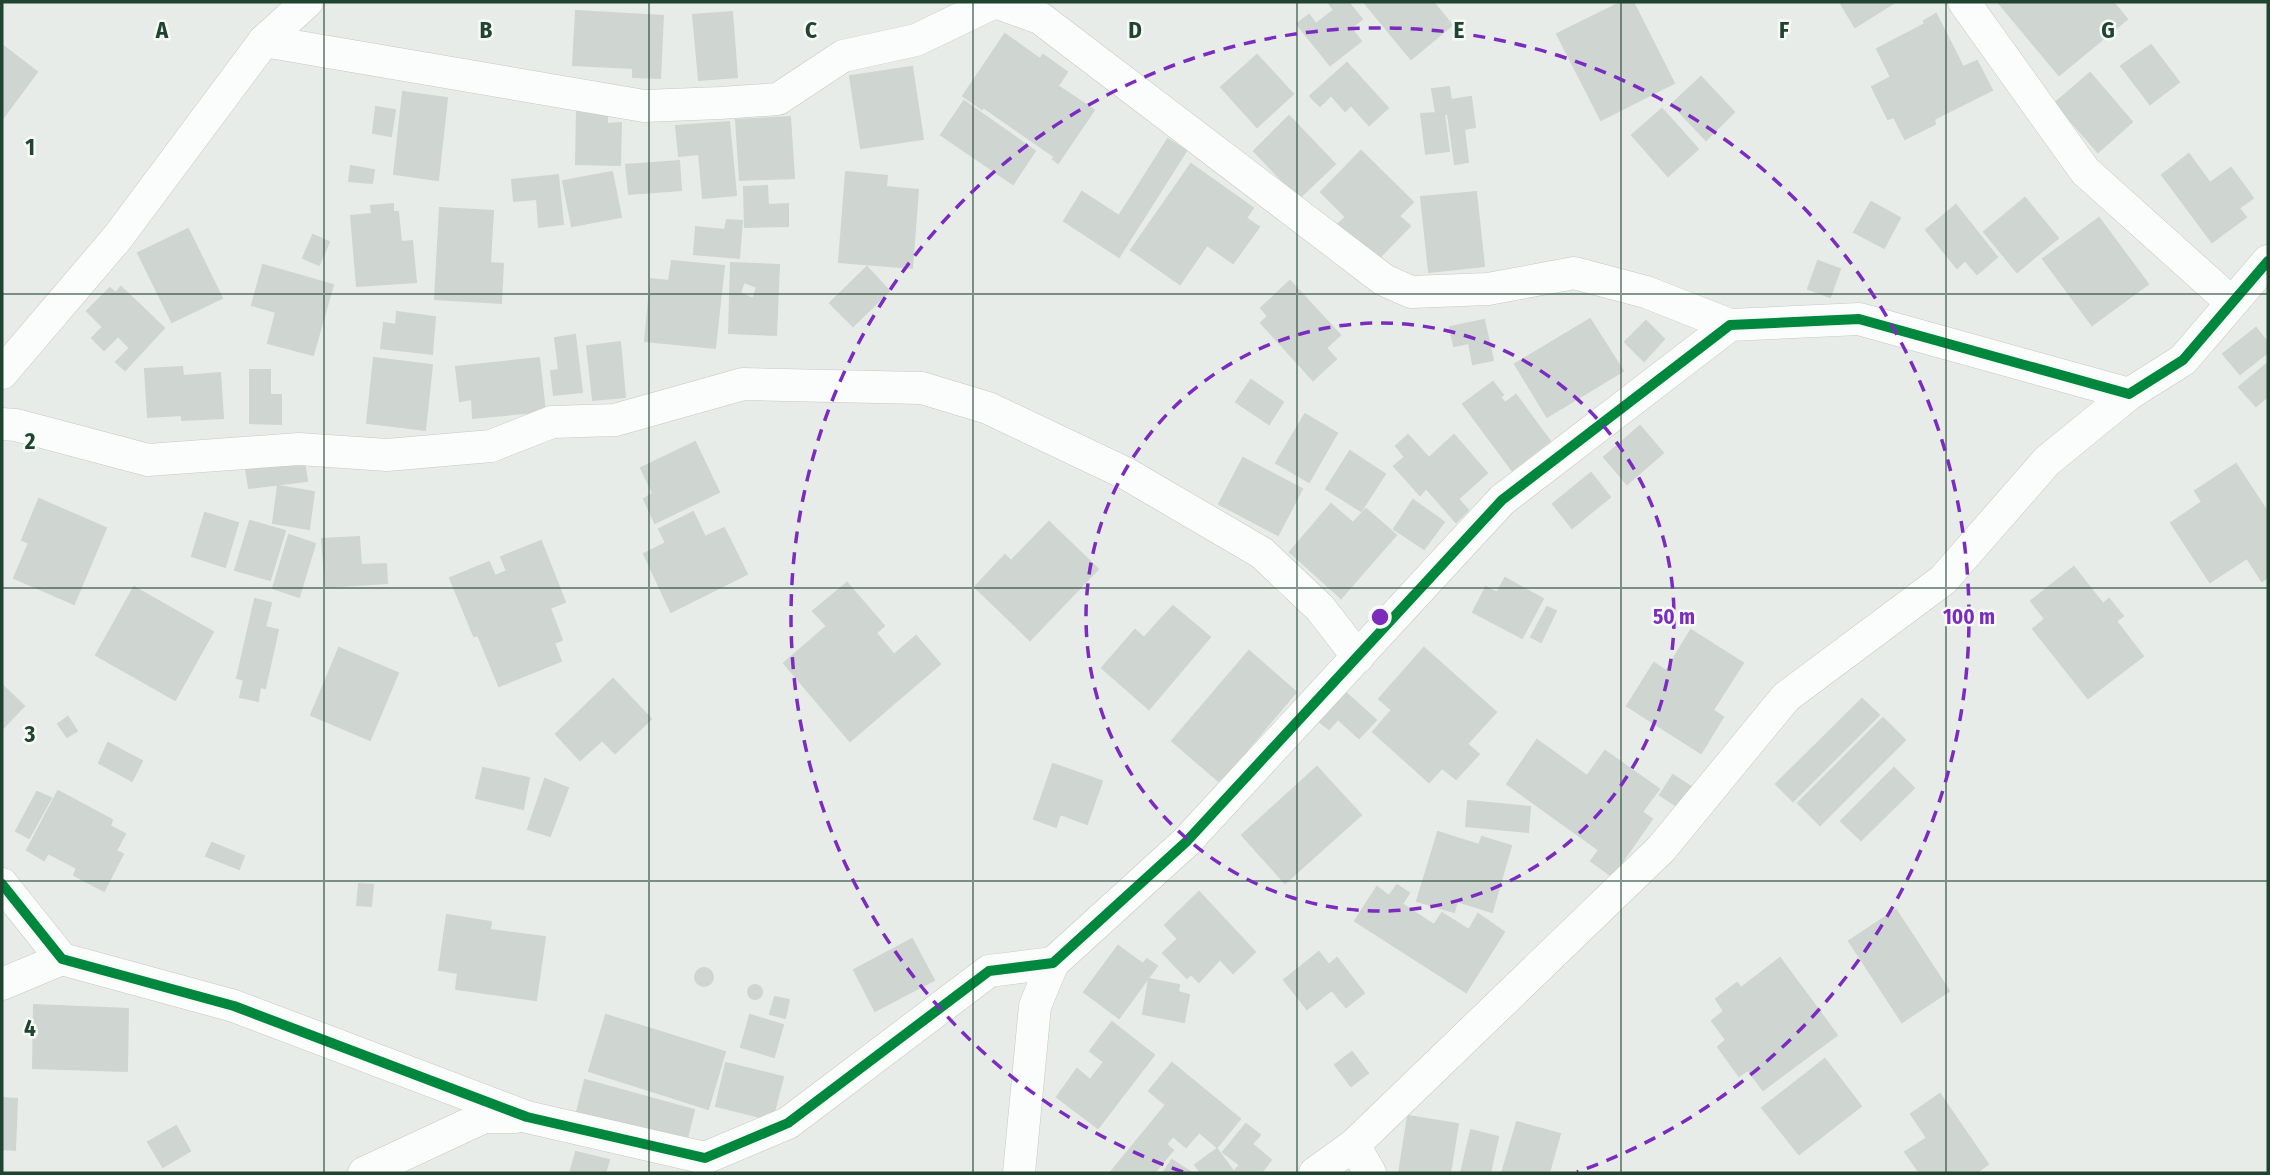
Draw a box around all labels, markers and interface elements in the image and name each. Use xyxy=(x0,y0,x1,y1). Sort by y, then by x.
text: A xyxy=(155,16,169,44)
text: B xyxy=(480,16,493,44)
text: C xyxy=(805,16,817,44)
text: D xyxy=(1128,16,1142,44)
text: E xyxy=(1454,16,1465,44)
text: F xyxy=(1779,16,1789,44)
text: G xyxy=(2101,16,2115,44)
text: 1 xyxy=(25,133,35,161)
text: 2 xyxy=(24,427,36,455)
text: 50 m xyxy=(1653,604,1695,630)
text: 100 m xyxy=(1943,604,1995,630)
centre of rings xyxy=(1368,605,1392,629)
text: 3 xyxy=(24,720,36,748)
text: 4 xyxy=(24,1014,36,1042)

